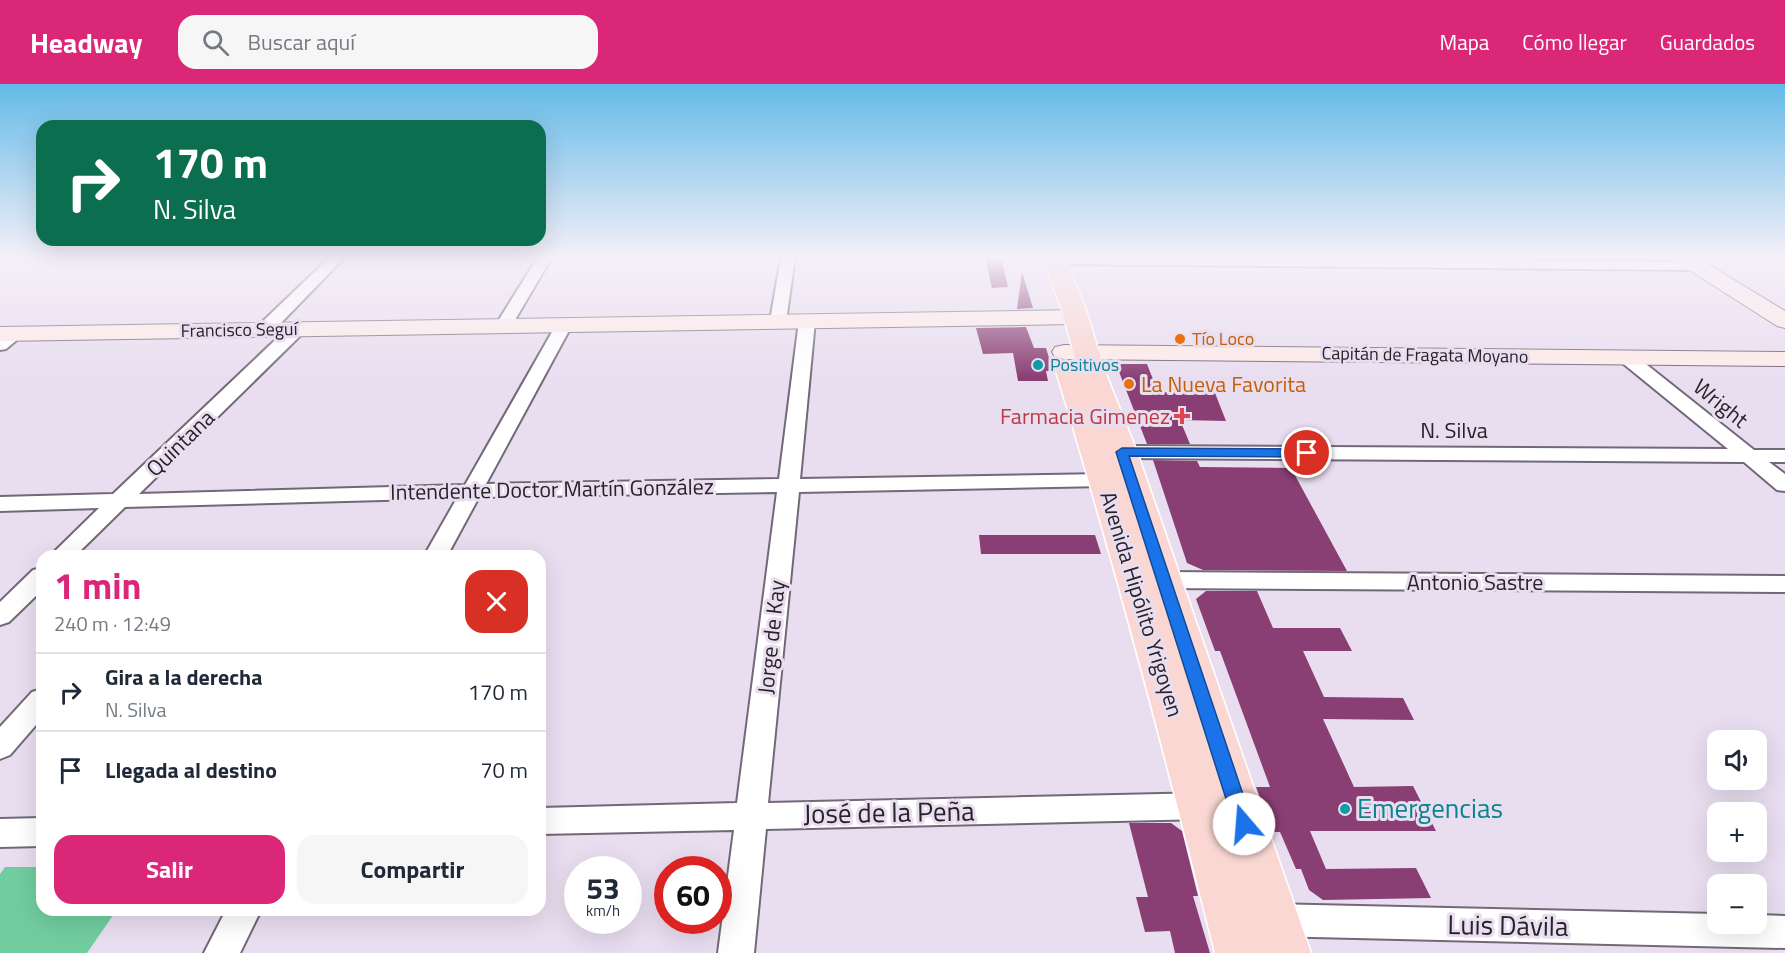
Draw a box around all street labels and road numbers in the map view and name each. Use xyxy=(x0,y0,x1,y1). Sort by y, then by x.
street label: Francisco Seguí xyxy=(180,315,300,344)
street label: Capitán de Fragata Moyano xyxy=(1321,339,1529,370)
street label: Wright xyxy=(1686,370,1756,436)
street label: Quintana xyxy=(138,401,222,485)
street label: N. Silva xyxy=(1420,413,1488,447)
street label: Intendente Doctor Martín González xyxy=(390,469,714,509)
street label: Avenida Hipólito Yrigoyen xyxy=(1091,487,1193,721)
street label: Antonio Sastre xyxy=(1407,565,1543,599)
street label: Jorge de Kay xyxy=(748,578,794,696)
street label: José de la Peña xyxy=(803,790,975,833)
street label: Luis Dávila xyxy=(1447,903,1569,946)

